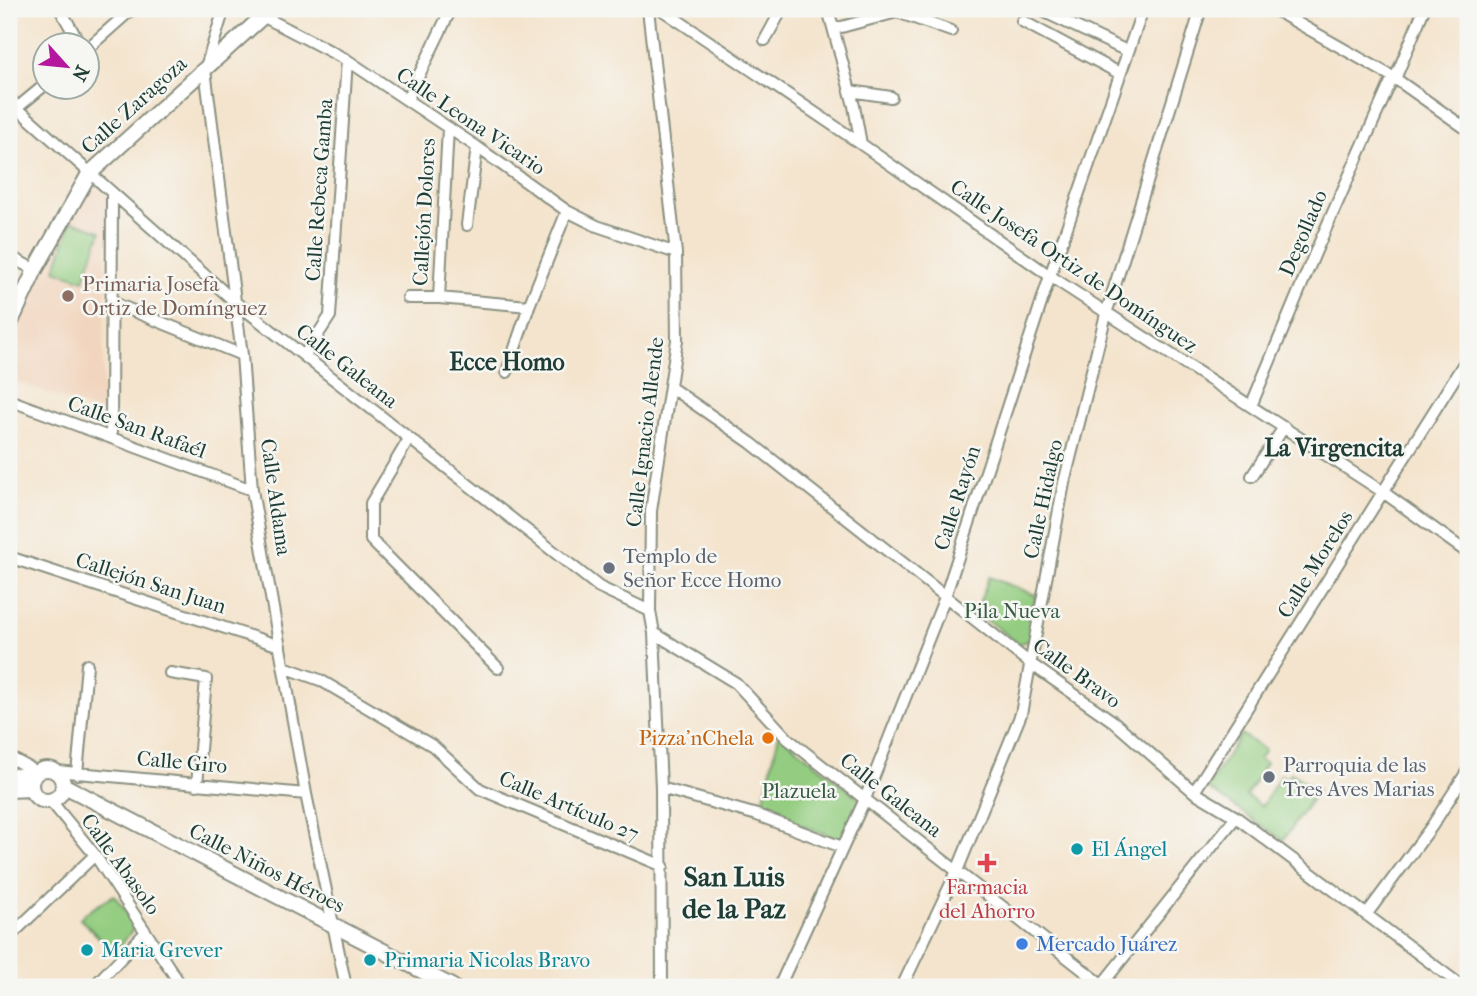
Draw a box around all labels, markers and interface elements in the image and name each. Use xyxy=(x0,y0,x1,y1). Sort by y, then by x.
north arrow xyxy=(32,32,102,102)
street label: Calle Zaragoza xyxy=(76,51,192,159)
text: N xyxy=(67,62,93,85)
street label: Calle Leona Vicario xyxy=(392,62,550,180)
street label: Calle Rebeca Gamba xyxy=(301,98,337,282)
street label: Callejón Dolores xyxy=(408,137,440,286)
street label: Calle Josefa Ortiz de Domínguez xyxy=(946,174,1202,358)
street label: Degollado xyxy=(1274,186,1332,280)
place label: Primaria Josefa Ortiz de Domínguez xyxy=(82,272,267,320)
marker: Primaria Josefa Ortiz de Domínguez xyxy=(60,288,76,304)
street label: Calle Galeana xyxy=(291,319,403,413)
street label: Calle Ignacio Allende xyxy=(621,336,669,528)
district label: Ecce Homo xyxy=(449,348,565,376)
street label: Calle San Rafaél xyxy=(65,391,210,463)
district label: La Virgencita xyxy=(1264,434,1405,462)
street label: Calle Aldama xyxy=(256,437,296,557)
street label: Calle Hidalgo xyxy=(1019,437,1067,561)
street label: Calle Rayón xyxy=(929,443,985,553)
street label: Calle Morelos xyxy=(1272,505,1358,622)
place label: Templo de Señor Ecce Homo xyxy=(623,544,781,592)
street label: Callejón San Juan xyxy=(73,547,229,619)
marker: Templo de Señor Ecce Homo xyxy=(601,560,617,576)
park label: Pila Nueva xyxy=(964,599,1060,623)
street label: Calle Bravo xyxy=(1028,633,1126,713)
place label: Pizza'nChela xyxy=(639,726,754,750)
marker: Pizza'nChela xyxy=(760,730,776,746)
street label: Calle Giro xyxy=(136,746,228,778)
street label: Calle Galeana xyxy=(835,748,947,842)
place label: Parroquia de las Tres Aves Marias xyxy=(1283,753,1435,801)
street label: Calle Artículo 27 xyxy=(496,766,642,846)
marker: Parroquia de las Tres Aves Marias xyxy=(1261,769,1277,785)
park label: Plazuela xyxy=(761,779,837,803)
street label: Calle Abasolo xyxy=(76,809,166,919)
street label: Calle Niños Héroes xyxy=(185,818,349,918)
place label: El Ángel xyxy=(1091,837,1167,861)
marker: El Ángel xyxy=(1069,841,1085,857)
marker: Farmacia del Ahorro xyxy=(979,855,995,871)
district label: San Luis de la Paz xyxy=(682,860,786,925)
place label: Farmacia del Ahorro xyxy=(939,875,1035,923)
place label: Mercado Juárez xyxy=(1036,932,1177,956)
marker: Mercado Juárez xyxy=(1014,936,1030,952)
place label: Maria Grever xyxy=(101,938,223,962)
marker: Maria Grever xyxy=(79,942,95,958)
place label: Primaria Nicolas Bravo xyxy=(384,948,590,972)
marker: Primaria Nicolas Bravo xyxy=(362,952,378,968)

